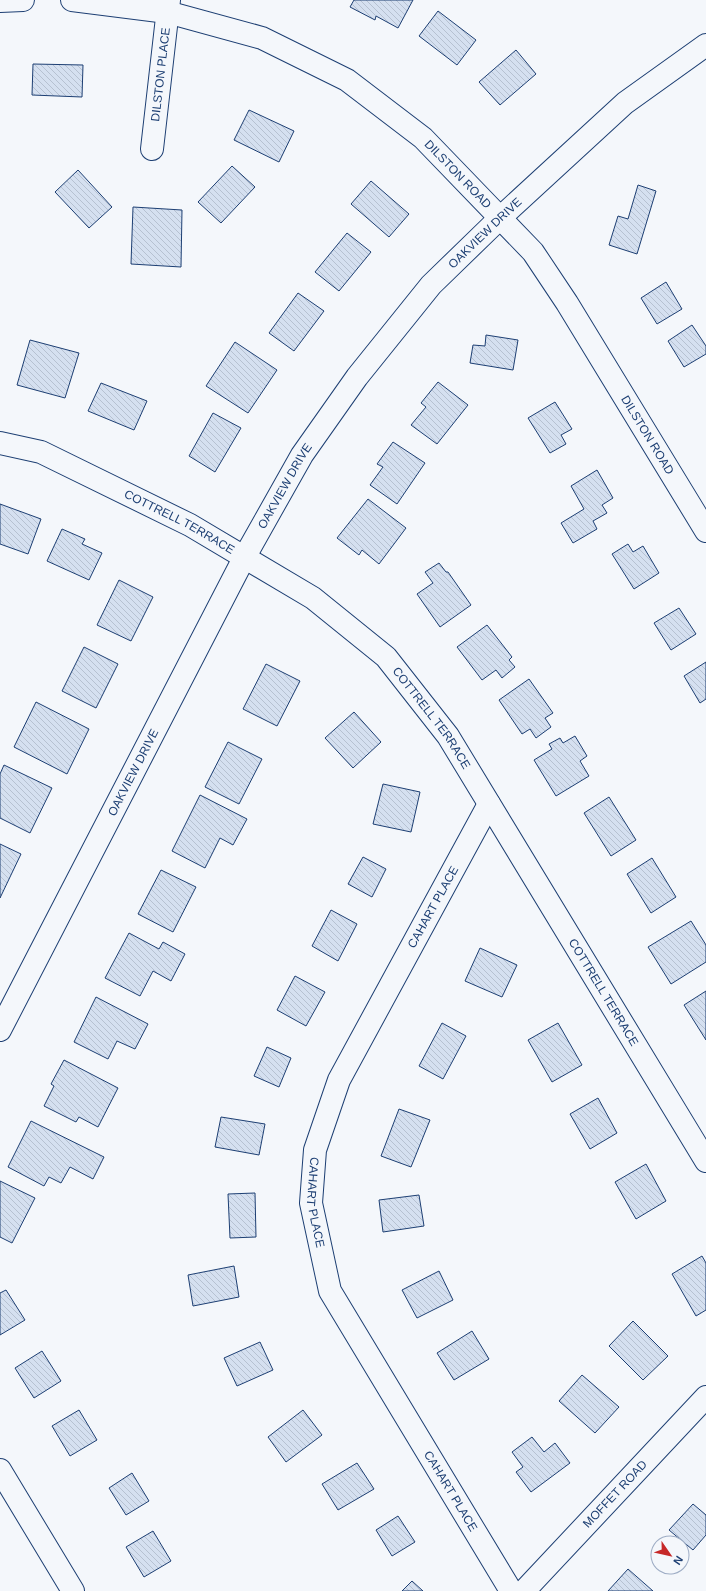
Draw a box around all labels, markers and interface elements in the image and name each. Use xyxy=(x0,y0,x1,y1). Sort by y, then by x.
street label: DILSTON PLACE xyxy=(148,27,173,122)
street label: DILSTON ROAD xyxy=(422,137,494,212)
street label: OAKVIEW DRIVE xyxy=(445,195,524,271)
street label: DILSTON ROAD xyxy=(618,393,677,477)
street label: OAKVIEW DRIVE xyxy=(255,441,315,531)
street label: COTTRELL TERRACE xyxy=(122,487,237,557)
street label: COTTRELL TERRACE xyxy=(390,664,473,771)
street label: OAKVIEW DRIVE xyxy=(105,726,161,818)
street label: CAHART PLACE xyxy=(405,864,461,950)
street label: COTTRELL TERRACE xyxy=(566,936,641,1048)
street label: CAHART PLACE xyxy=(304,1156,327,1249)
street label: CAHART PLACE xyxy=(421,1448,480,1534)
street label: MOFFET ROAD xyxy=(580,1457,650,1531)
north arrow xyxy=(650,1535,690,1575)
text: N xyxy=(671,1554,685,1567)

